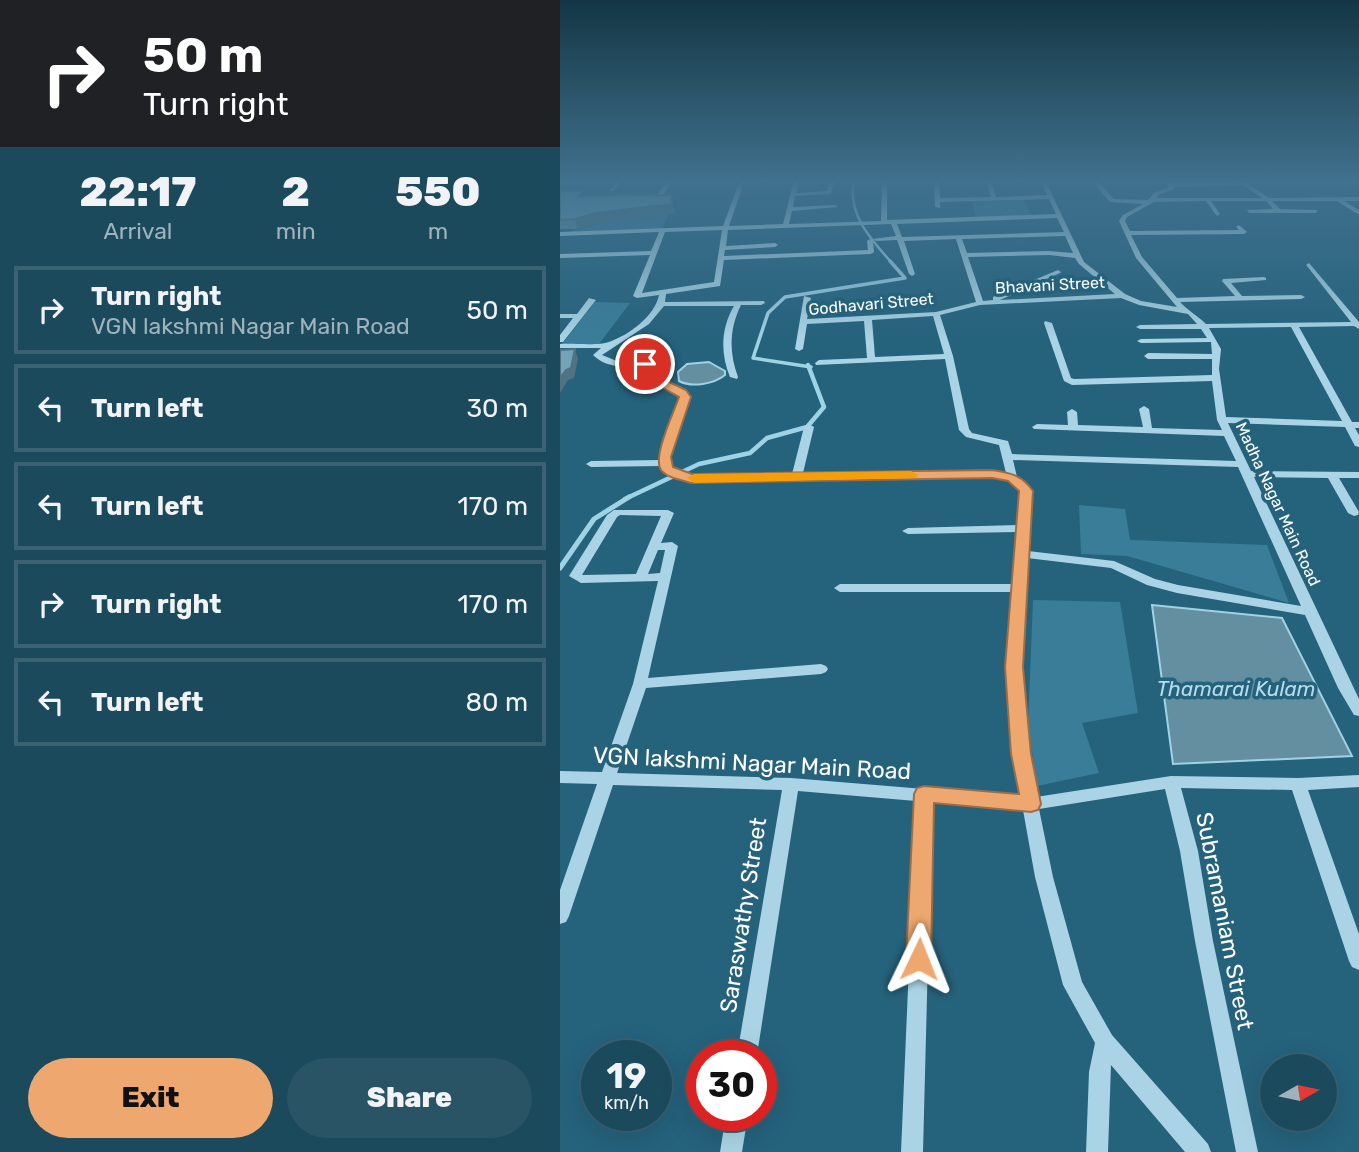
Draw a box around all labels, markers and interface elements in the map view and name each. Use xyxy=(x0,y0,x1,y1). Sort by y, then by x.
text: 50 m xyxy=(143,26,263,84)
icon: right xyxy=(28,28,119,119)
text: Turn right xyxy=(143,85,288,123)
text: 22:17 xyxy=(79,167,196,217)
text: 2 xyxy=(282,167,310,217)
text: 550 xyxy=(395,167,481,217)
text: Arrival xyxy=(103,217,172,245)
text: min xyxy=(276,217,316,245)
text: m xyxy=(428,217,448,245)
street label: Bhavani Street xyxy=(994,273,1106,297)
text: Turn right xyxy=(91,281,221,312)
street label: Godhavari Street xyxy=(808,289,934,319)
icon: right xyxy=(32,291,70,329)
text: 50 m xyxy=(467,295,528,326)
text: VGN lakshmi Nagar Main Road xyxy=(91,312,410,340)
pin xyxy=(615,334,675,394)
icon: arrive xyxy=(626,345,664,383)
icon: left xyxy=(32,389,70,427)
text: Turn left xyxy=(91,393,203,424)
text: 30 m xyxy=(466,393,528,424)
street label: Madha Nagar Main Road xyxy=(1232,419,1324,589)
icon: left xyxy=(32,487,70,525)
text: Turn left xyxy=(91,491,203,522)
text: 170 m xyxy=(458,491,528,522)
icon: right xyxy=(32,585,70,623)
text: Turn right xyxy=(91,589,221,620)
text: 170 m xyxy=(458,589,528,620)
water label: Thamarai Kulam xyxy=(1156,676,1316,701)
icon: left xyxy=(32,683,70,721)
text: Turn left xyxy=(91,687,203,718)
text: 80 m xyxy=(465,687,528,718)
street label: VGN lakshmi Nagar Main Road xyxy=(592,741,912,785)
street label: Subramaniam Street xyxy=(1190,810,1260,1032)
street label: Saraswathy Street xyxy=(714,815,772,1015)
position arrow xyxy=(882,922,956,996)
speed limit sign: 30 xyxy=(686,1040,777,1131)
north arrow xyxy=(1260,1054,1337,1130)
map controls xyxy=(1260,1054,1337,1131)
text: 19 xyxy=(607,1055,646,1097)
button: Exit xyxy=(28,1058,273,1138)
button: Share xyxy=(287,1058,532,1138)
text: km/h xyxy=(604,1092,649,1114)

